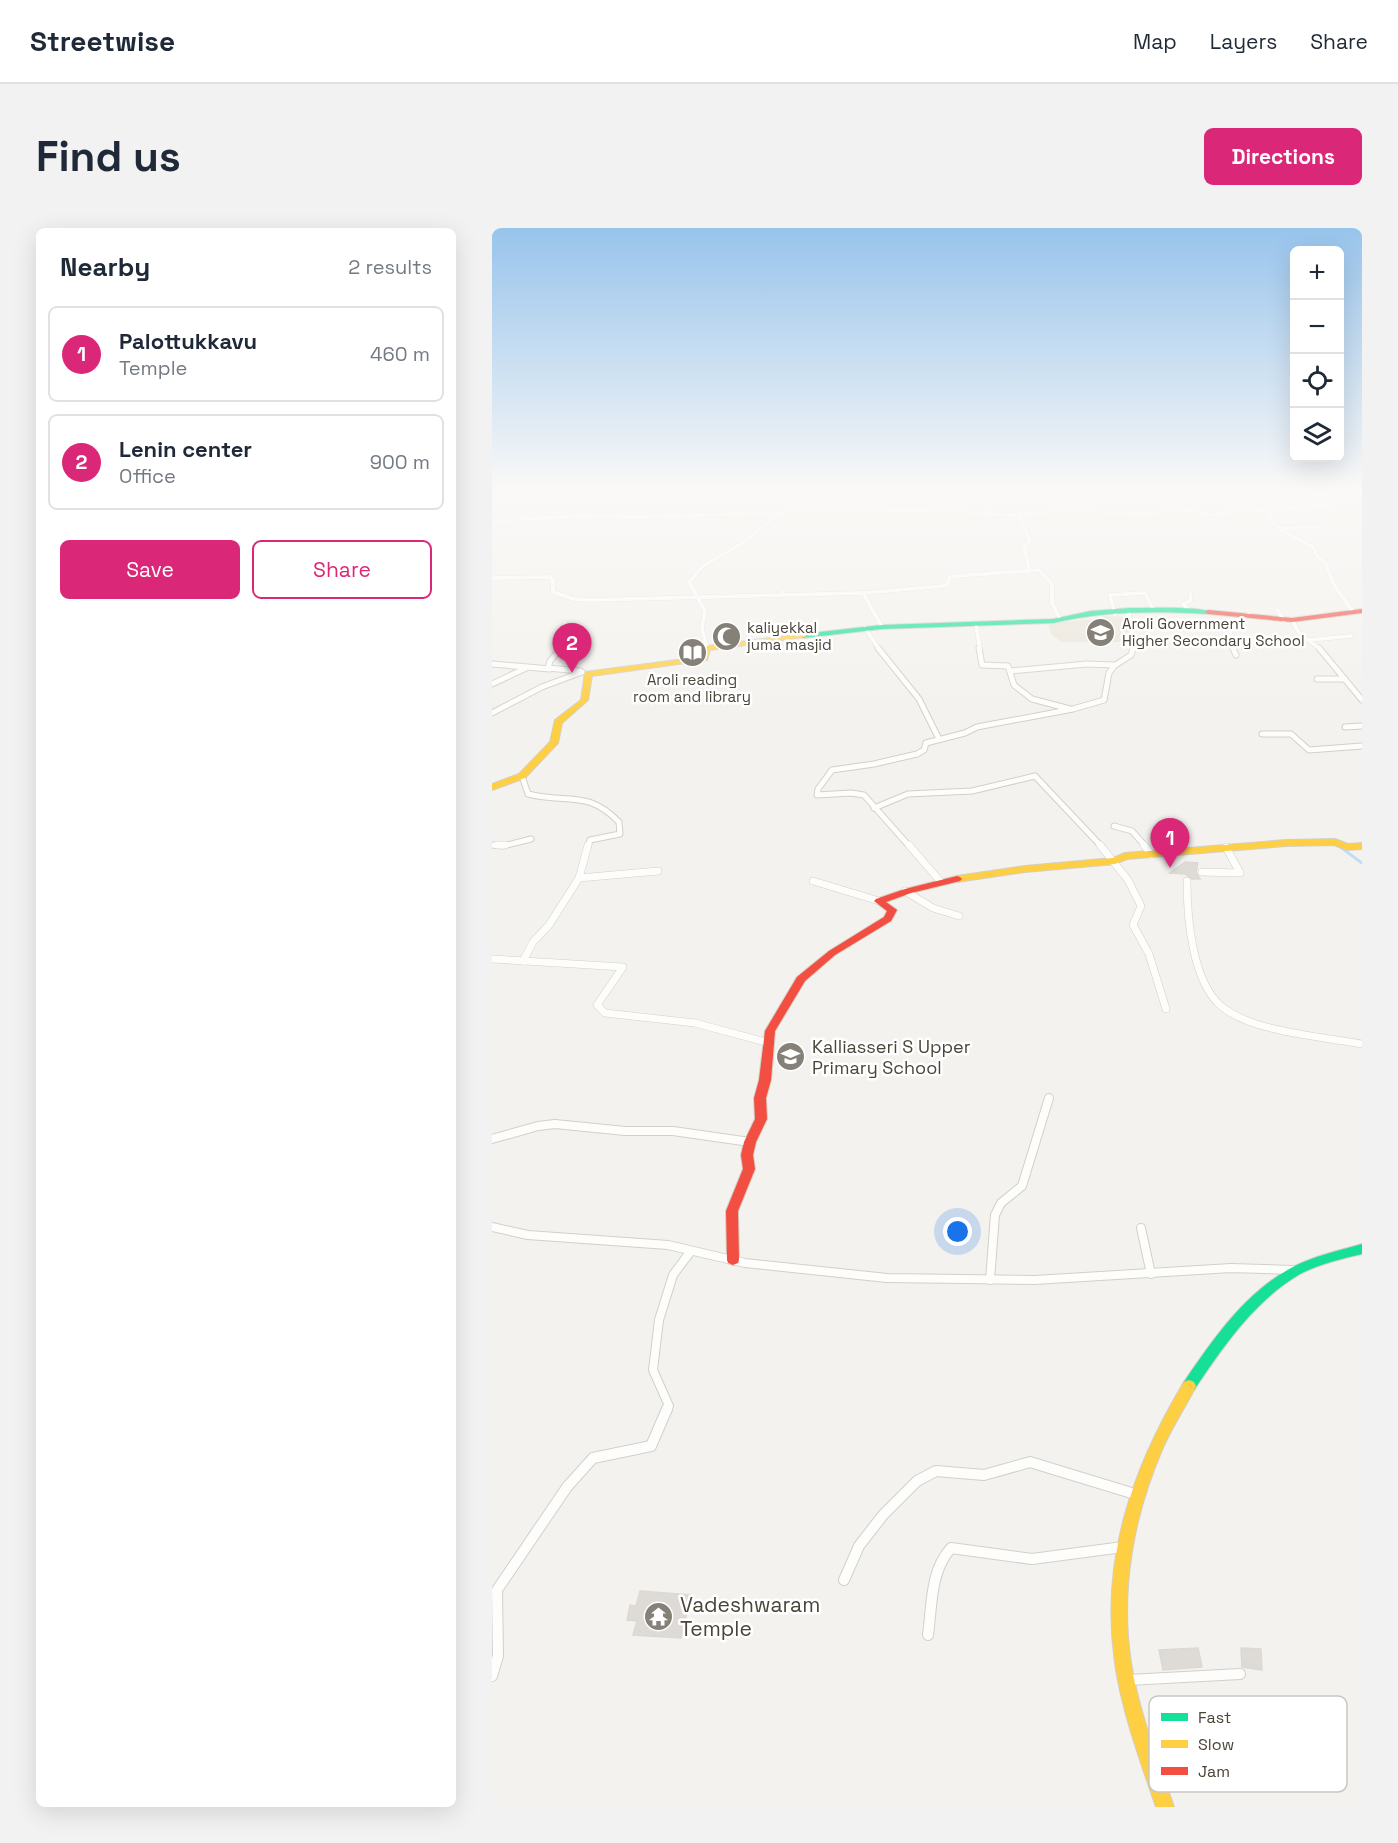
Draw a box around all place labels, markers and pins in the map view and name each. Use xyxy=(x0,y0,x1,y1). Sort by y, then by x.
place label: Aroli Government Higher Secondary School xyxy=(1122,614,1305,650)
school or university icon: Aroli Government Higher Secondary School xyxy=(1085,617,1117,649)
place label: kaliyekkal juma masjid xyxy=(746,618,832,654)
mosque icon: kaliyekkal juma masjid xyxy=(710,621,742,653)
pin: 2 xyxy=(552,624,592,673)
library icon: Aroli reading room and library xyxy=(676,637,708,669)
place label: Aroli reading room and library xyxy=(633,670,751,706)
pin: 1 xyxy=(1150,818,1190,868)
place label: Kalliasseri S Upper Primary School xyxy=(812,1035,971,1079)
school or university icon: Kalliasseri S Upper Primary School xyxy=(775,1041,807,1073)
place label: Vadeshwaram Temple xyxy=(680,1591,820,1642)
temple icon: Vadeshwaram Temple xyxy=(643,1601,675,1633)

